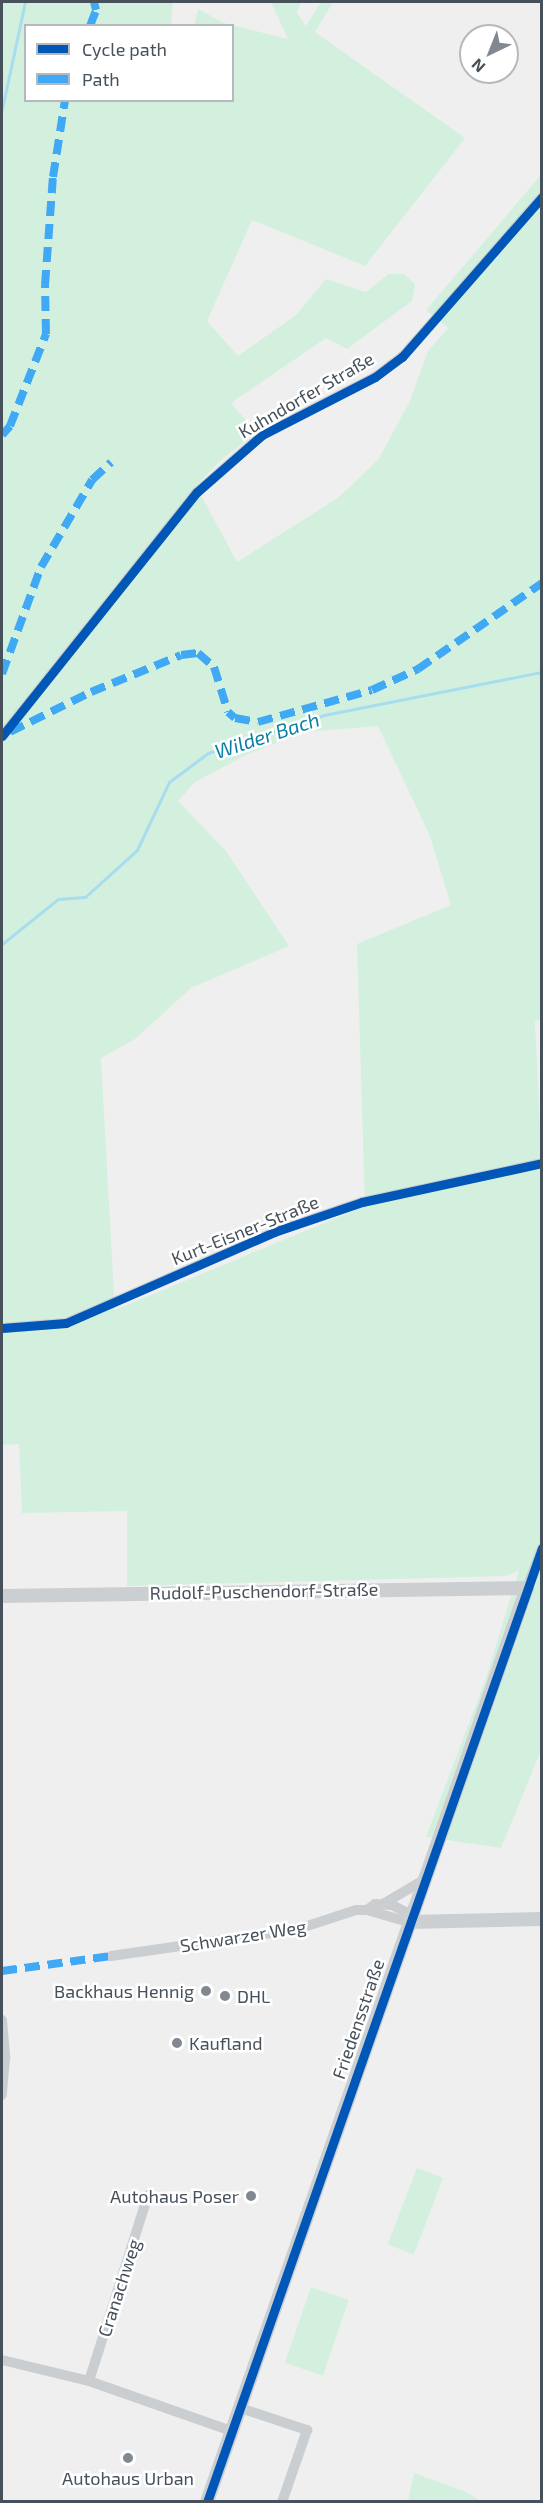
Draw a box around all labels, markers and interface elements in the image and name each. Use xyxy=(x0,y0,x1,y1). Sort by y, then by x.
legend xyxy=(24,24,234,102)
north arrow xyxy=(459,24,519,84)
text: Cycle path xyxy=(82,38,167,60)
text: N xyxy=(467,55,488,77)
text: Path xyxy=(82,68,120,90)
street label: Kuhndorfer Straße xyxy=(234,347,378,443)
water label: Wilder Bach xyxy=(211,707,323,763)
street label: Kurt-Eisner-Straße xyxy=(168,1191,322,1269)
street label: Rudolf-Puschendorf-Straße xyxy=(150,1578,378,1604)
street label: Schwarzer Weg xyxy=(178,1915,308,1957)
street label: Friedensstraße xyxy=(327,1956,389,2082)
place label: Backhaus Hennig xyxy=(54,1980,194,2002)
marker: Backhaus Hennig xyxy=(199,1984,213,1998)
place label: DHL xyxy=(237,1985,270,2007)
marker: DHL xyxy=(218,1989,232,2003)
place label: Kaufland xyxy=(189,2032,262,2054)
marker: Kaufland xyxy=(170,2036,184,2050)
place label: Autohaus Poser xyxy=(110,2185,239,2207)
marker: Autohaus Poser xyxy=(244,2189,258,2203)
street label: Cranachweg xyxy=(93,2236,145,2340)
marker: Autohaus Urban xyxy=(121,2451,135,2465)
place label: Autohaus Urban xyxy=(62,2467,194,2489)

